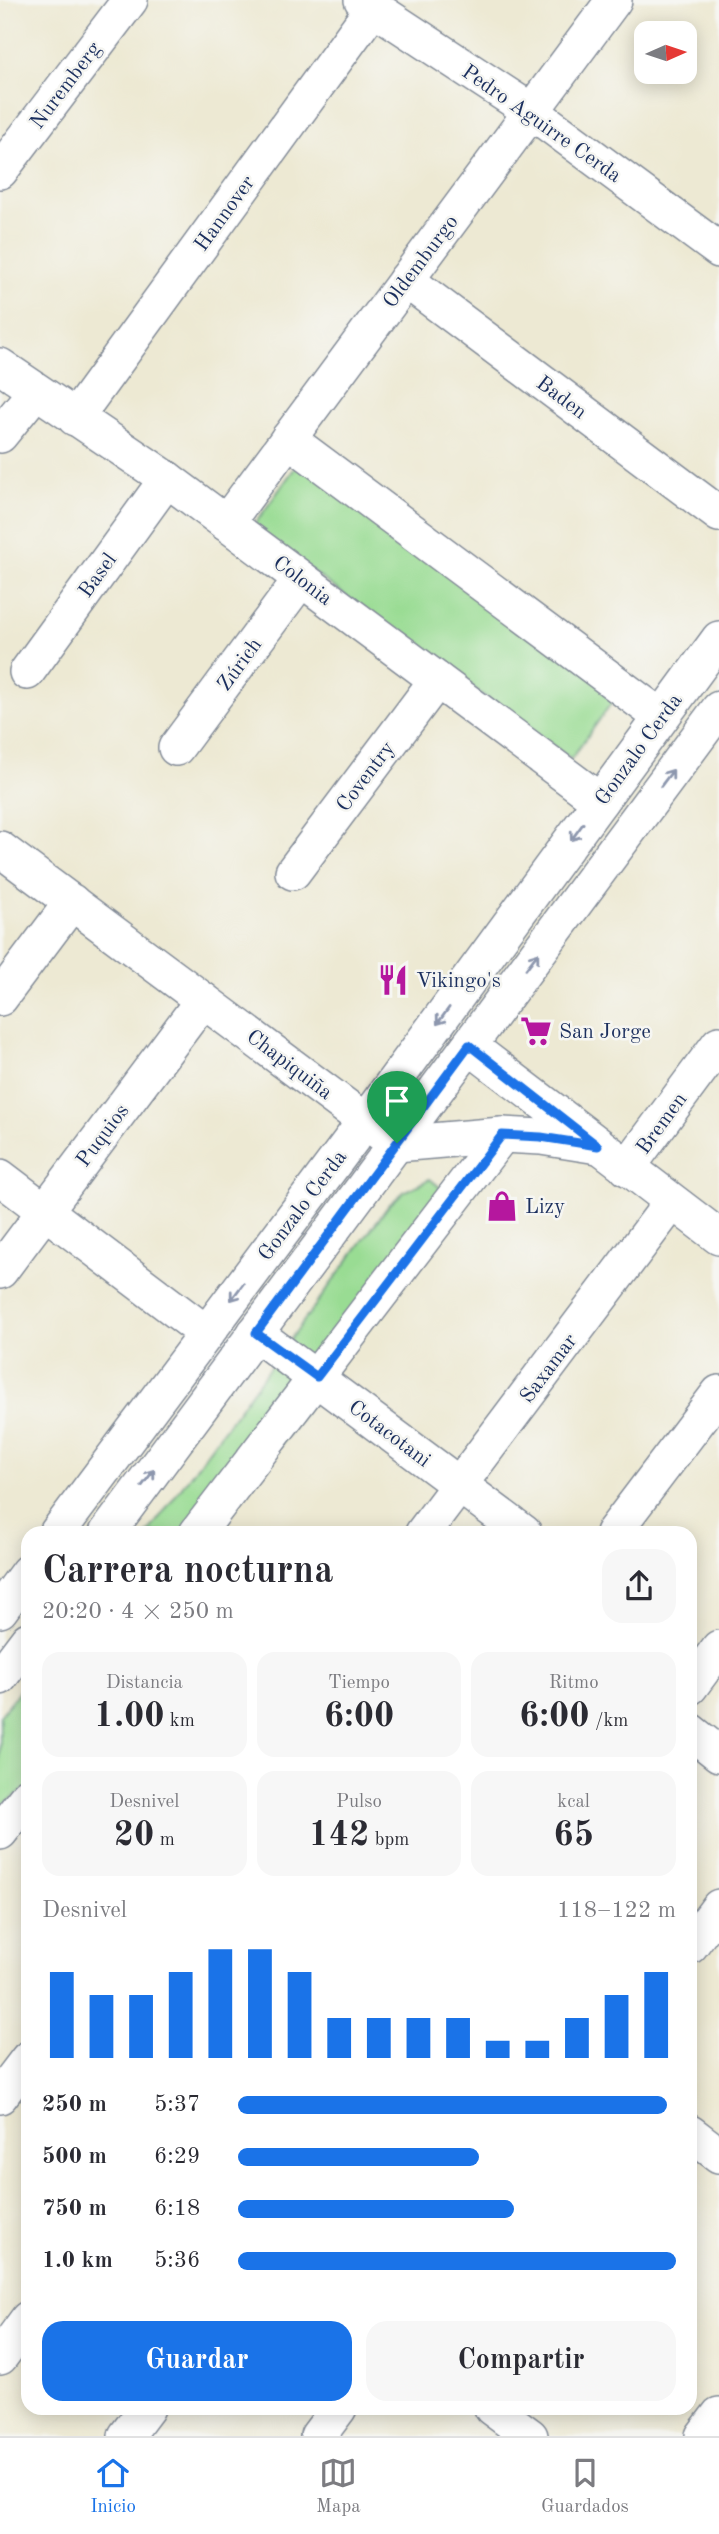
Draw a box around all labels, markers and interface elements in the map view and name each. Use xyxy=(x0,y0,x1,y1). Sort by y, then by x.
north arrow xyxy=(634,21,696,84)
map controls xyxy=(634,21,697,84)
street label: Nuremberg xyxy=(27,38,106,133)
street label: Pedro Aguirre Cerda xyxy=(458,61,625,187)
street label: Hannover xyxy=(191,172,260,255)
street label: Oldemburgo xyxy=(380,212,463,312)
street label: Baden xyxy=(532,373,590,424)
street label: Basel xyxy=(75,549,121,602)
street label: Colonia xyxy=(269,552,336,610)
street label: Zúrich xyxy=(214,635,266,695)
street label: Gonzalo Cerda xyxy=(592,690,687,810)
street label: Coventry xyxy=(333,738,399,816)
one-way arrow xyxy=(660,770,675,788)
one-way arrow xyxy=(570,823,585,842)
one-way arrow xyxy=(524,952,539,971)
restaurant icon: Vikingo's xyxy=(376,963,410,997)
place label: Vikingo's xyxy=(416,971,501,992)
one-way arrow xyxy=(435,1006,450,1025)
supermarket icon: San Jorge xyxy=(519,1014,553,1048)
place label: San Jorge xyxy=(559,1022,651,1043)
street label: Chapiquiña xyxy=(242,1026,336,1104)
pin xyxy=(367,1071,427,1143)
icon: arrive xyxy=(378,1082,416,1120)
street label: Bremen xyxy=(633,1089,691,1159)
street label: Puquios xyxy=(73,1101,133,1171)
street label: Gonzalo Cerda xyxy=(255,1147,351,1265)
shop icon: Lizy xyxy=(485,1189,519,1223)
place label: Lizy xyxy=(525,1197,565,1218)
one-way arrow xyxy=(230,1283,245,1302)
street label: Saxamar xyxy=(517,1330,582,1407)
street label: Cotacotani xyxy=(344,1397,434,1472)
one-way arrow xyxy=(141,1469,155,1488)
button: share xyxy=(602,1549,676,1623)
text: Carrera nocturna xyxy=(42,1553,333,1591)
text: 20:20 · 4 × 250 m xyxy=(42,1600,234,1623)
text: Distancia xyxy=(106,1674,183,1693)
text: Tiempo xyxy=(328,1674,390,1693)
text: Ritmo xyxy=(549,1674,599,1693)
text: 1.00 xyxy=(94,1699,165,1734)
text: 6:00 xyxy=(324,1699,394,1734)
text: 6:00 xyxy=(519,1699,590,1734)
text: km xyxy=(165,1712,195,1731)
text: /km xyxy=(590,1712,628,1731)
text: Desnivel xyxy=(109,1793,179,1812)
text: Pulso xyxy=(336,1793,382,1812)
text: kcal xyxy=(557,1793,590,1812)
text: 20 xyxy=(114,1818,154,1853)
text: 142 xyxy=(309,1818,369,1853)
text: 65 xyxy=(553,1818,594,1853)
text: m xyxy=(154,1831,175,1850)
text: bpm xyxy=(369,1831,409,1850)
text: Desnivel xyxy=(42,1899,127,1922)
text: 118–122 m xyxy=(557,1899,676,1922)
text: 250 m xyxy=(42,2093,107,2116)
text: 5:37 xyxy=(154,2093,200,2116)
text: 500 m xyxy=(42,2145,107,2168)
text: 6:29 xyxy=(154,2145,200,2168)
text: 750 m xyxy=(42,2197,107,2220)
text: 6:18 xyxy=(154,2197,200,2220)
text: 1.0 km xyxy=(42,2249,113,2272)
text: 5:36 xyxy=(154,2249,200,2272)
button: Guardar xyxy=(42,2321,352,2401)
button: Compartir xyxy=(366,2321,676,2401)
tab: Inicio xyxy=(90,2454,136,2519)
tab: Mapa xyxy=(316,2454,361,2519)
tab: Guardados xyxy=(541,2454,629,2519)

